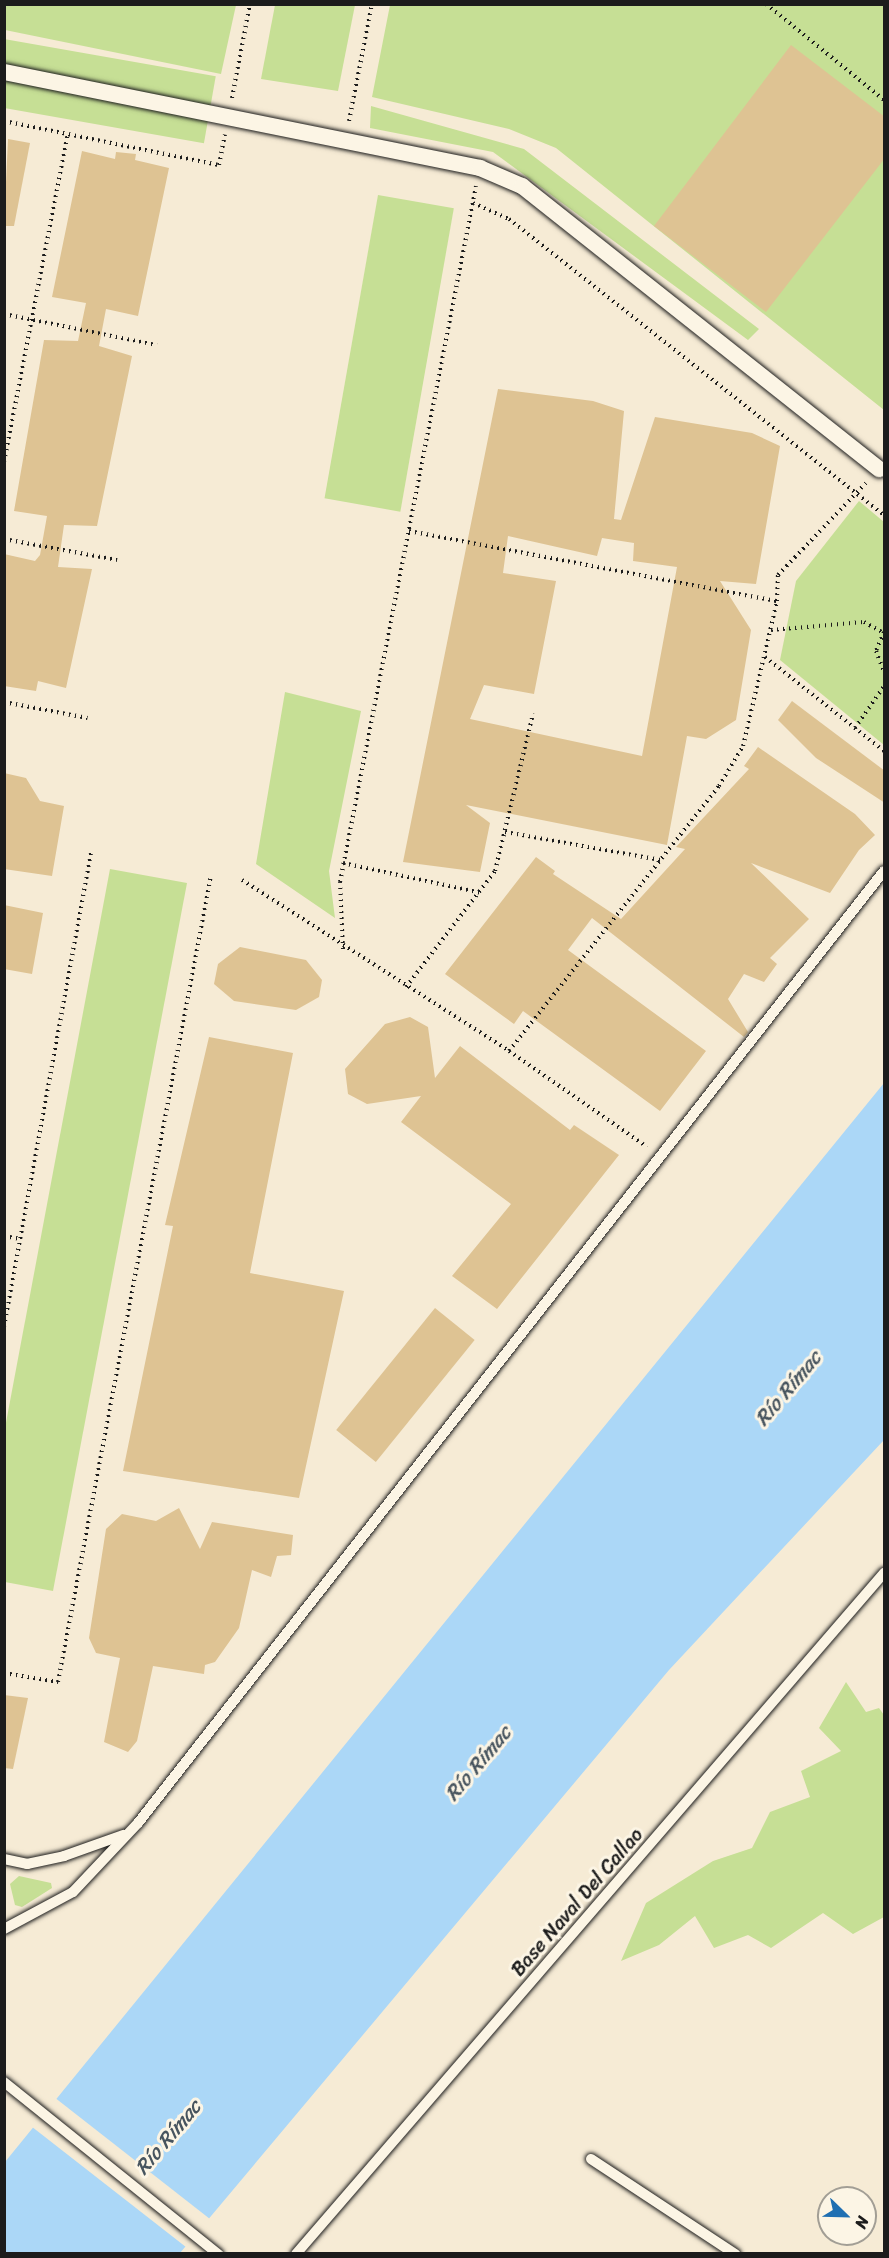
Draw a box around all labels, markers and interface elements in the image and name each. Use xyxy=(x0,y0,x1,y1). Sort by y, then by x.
water label: Río Rímac xyxy=(749,1345,827,1431)
water label: Río Rímac xyxy=(439,1720,517,1806)
street label: Base Naval Del Callao xyxy=(506,1823,648,1981)
water label: Río Rímac xyxy=(129,2094,207,2180)
north arrow xyxy=(817,2186,877,2246)
text: N xyxy=(847,2212,878,2233)

